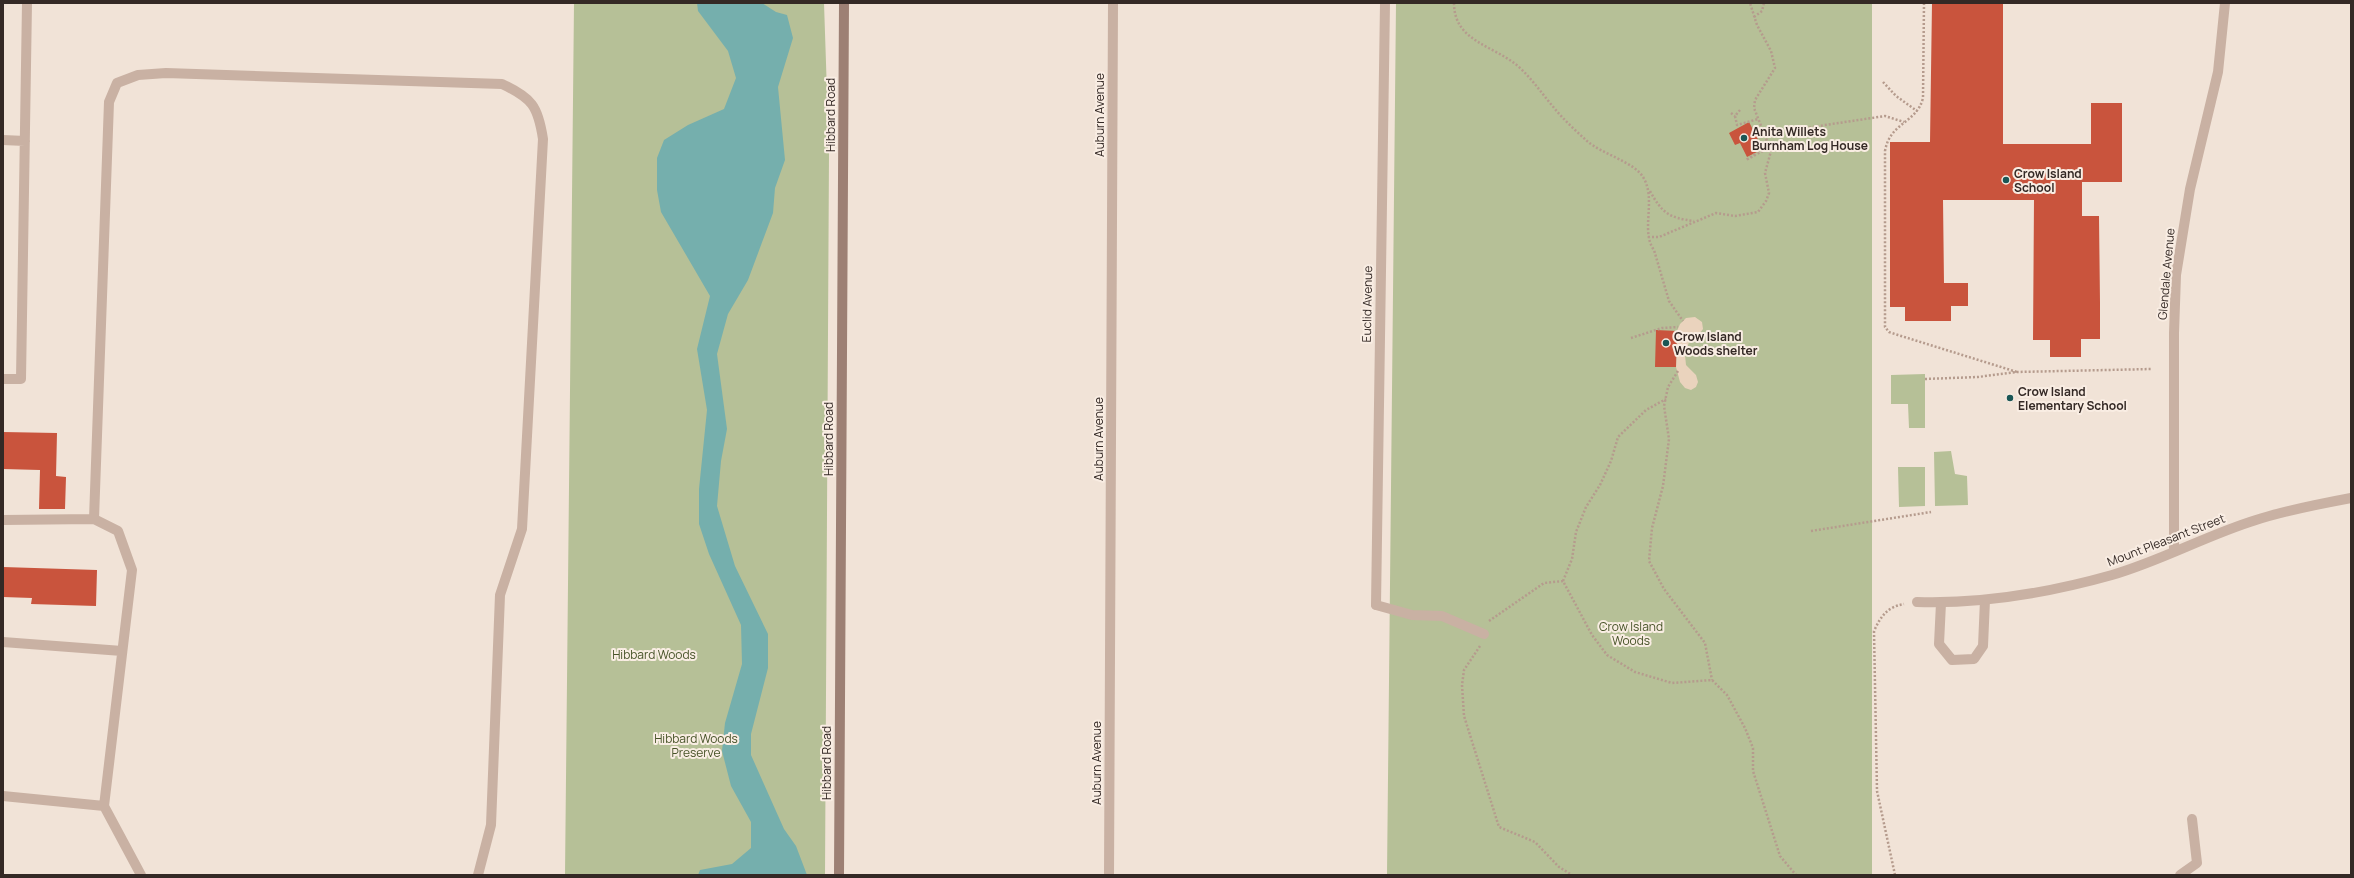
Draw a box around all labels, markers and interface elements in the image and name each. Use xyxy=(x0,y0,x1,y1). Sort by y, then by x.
street label: Auburn Avenue xyxy=(1091,73,1108,157)
street label: Hibbard Road xyxy=(822,78,839,152)
place label: Anita Willets Burnham Log House xyxy=(1752,123,1868,154)
marker: Anita Willets Burnham Log House xyxy=(1739,133,1749,143)
place label: Crow Island School xyxy=(2014,165,2082,196)
marker: Crow Island School xyxy=(2001,175,2011,185)
street label: Glendale Avenue xyxy=(2154,227,2178,321)
street label: Euclid Avenue xyxy=(1358,266,1376,342)
place label: Crow Island Woods shelter xyxy=(1674,328,1758,359)
marker: Crow Island Woods shelter xyxy=(1661,338,1671,348)
place label: Crow Island Elementary School xyxy=(2018,383,2127,414)
marker: Crow Island Elementary School xyxy=(2005,393,2015,403)
street label: Auburn Avenue xyxy=(1090,397,1107,481)
street label: Hibbard Road xyxy=(820,402,837,476)
street label: Mount Pleasant Street xyxy=(2105,510,2227,570)
park label: Crow Island Woods xyxy=(1599,618,1663,649)
park label: Hibbard Woods xyxy=(612,646,696,663)
street label: Auburn Avenue xyxy=(1088,721,1105,805)
street label: Hibbard Road xyxy=(818,726,835,800)
park label: Hibbard Woods Preserve xyxy=(654,730,738,761)

